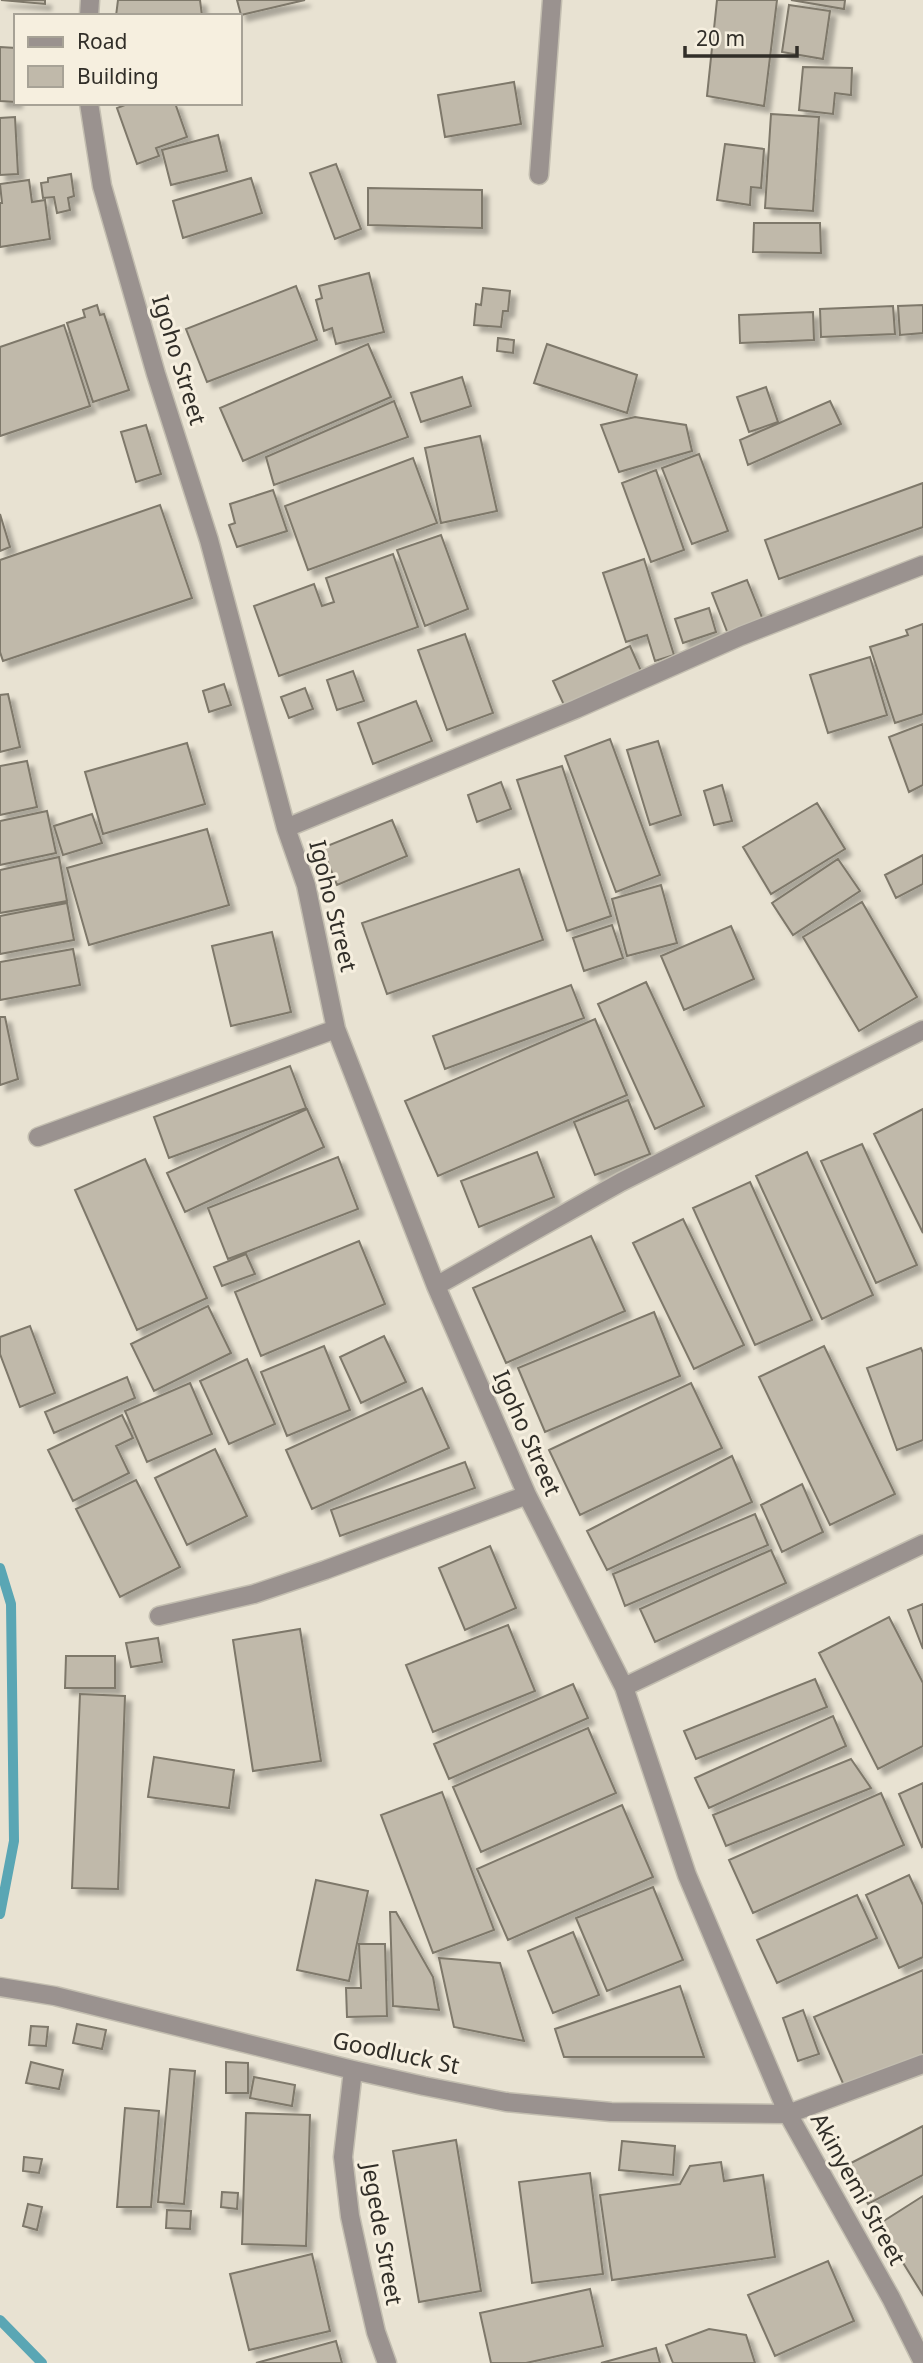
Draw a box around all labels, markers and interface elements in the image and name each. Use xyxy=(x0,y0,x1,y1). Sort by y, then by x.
legend xyxy=(14,14,242,105)
scale bar xyxy=(685,14,797,58)
text: 20 m xyxy=(696,24,745,52)
text: Road xyxy=(77,27,127,55)
text: Building xyxy=(77,62,159,90)
street label: Igoho Street xyxy=(145,291,215,429)
street label: Igoho Street xyxy=(302,837,366,975)
street label: Igoho Street xyxy=(486,1365,570,1500)
street label: Goodluck St xyxy=(330,2023,463,2081)
street label: Akinyemi Street xyxy=(804,2107,914,2270)
street label: Jegede Street xyxy=(354,2158,411,2307)

